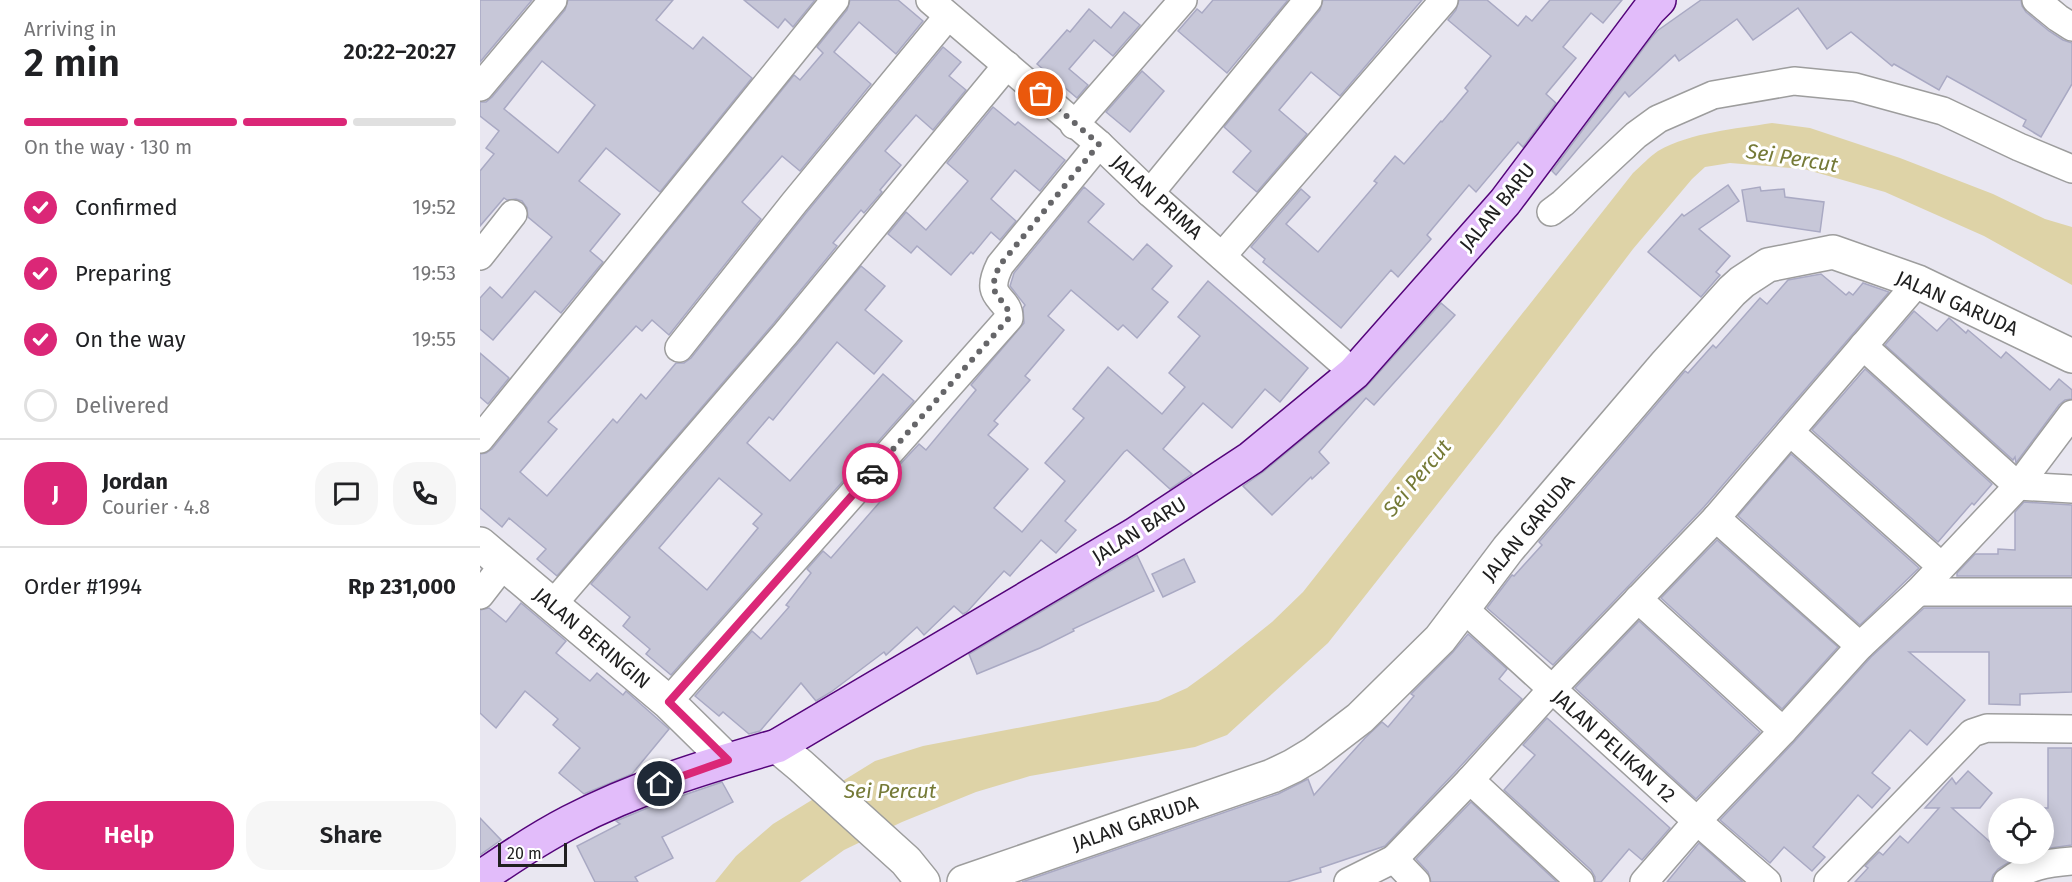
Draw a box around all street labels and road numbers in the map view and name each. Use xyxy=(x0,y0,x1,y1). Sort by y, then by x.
street label: JALAN PRIMA xyxy=(1106,150,1208,245)
street label: JALAN BARU xyxy=(1454,158,1540,256)
street label: JALAN GARUDA xyxy=(1892,265,2022,341)
street label: JALAN GARUDA xyxy=(1477,470,1580,586)
street label: JALAN BARU xyxy=(1087,492,1191,568)
street label: JALAN BERINGIN xyxy=(529,582,655,694)
street label: JALAN PELIKAN 12 xyxy=(1548,685,1680,807)
street label: JALAN GARUDA xyxy=(1069,790,1202,856)

